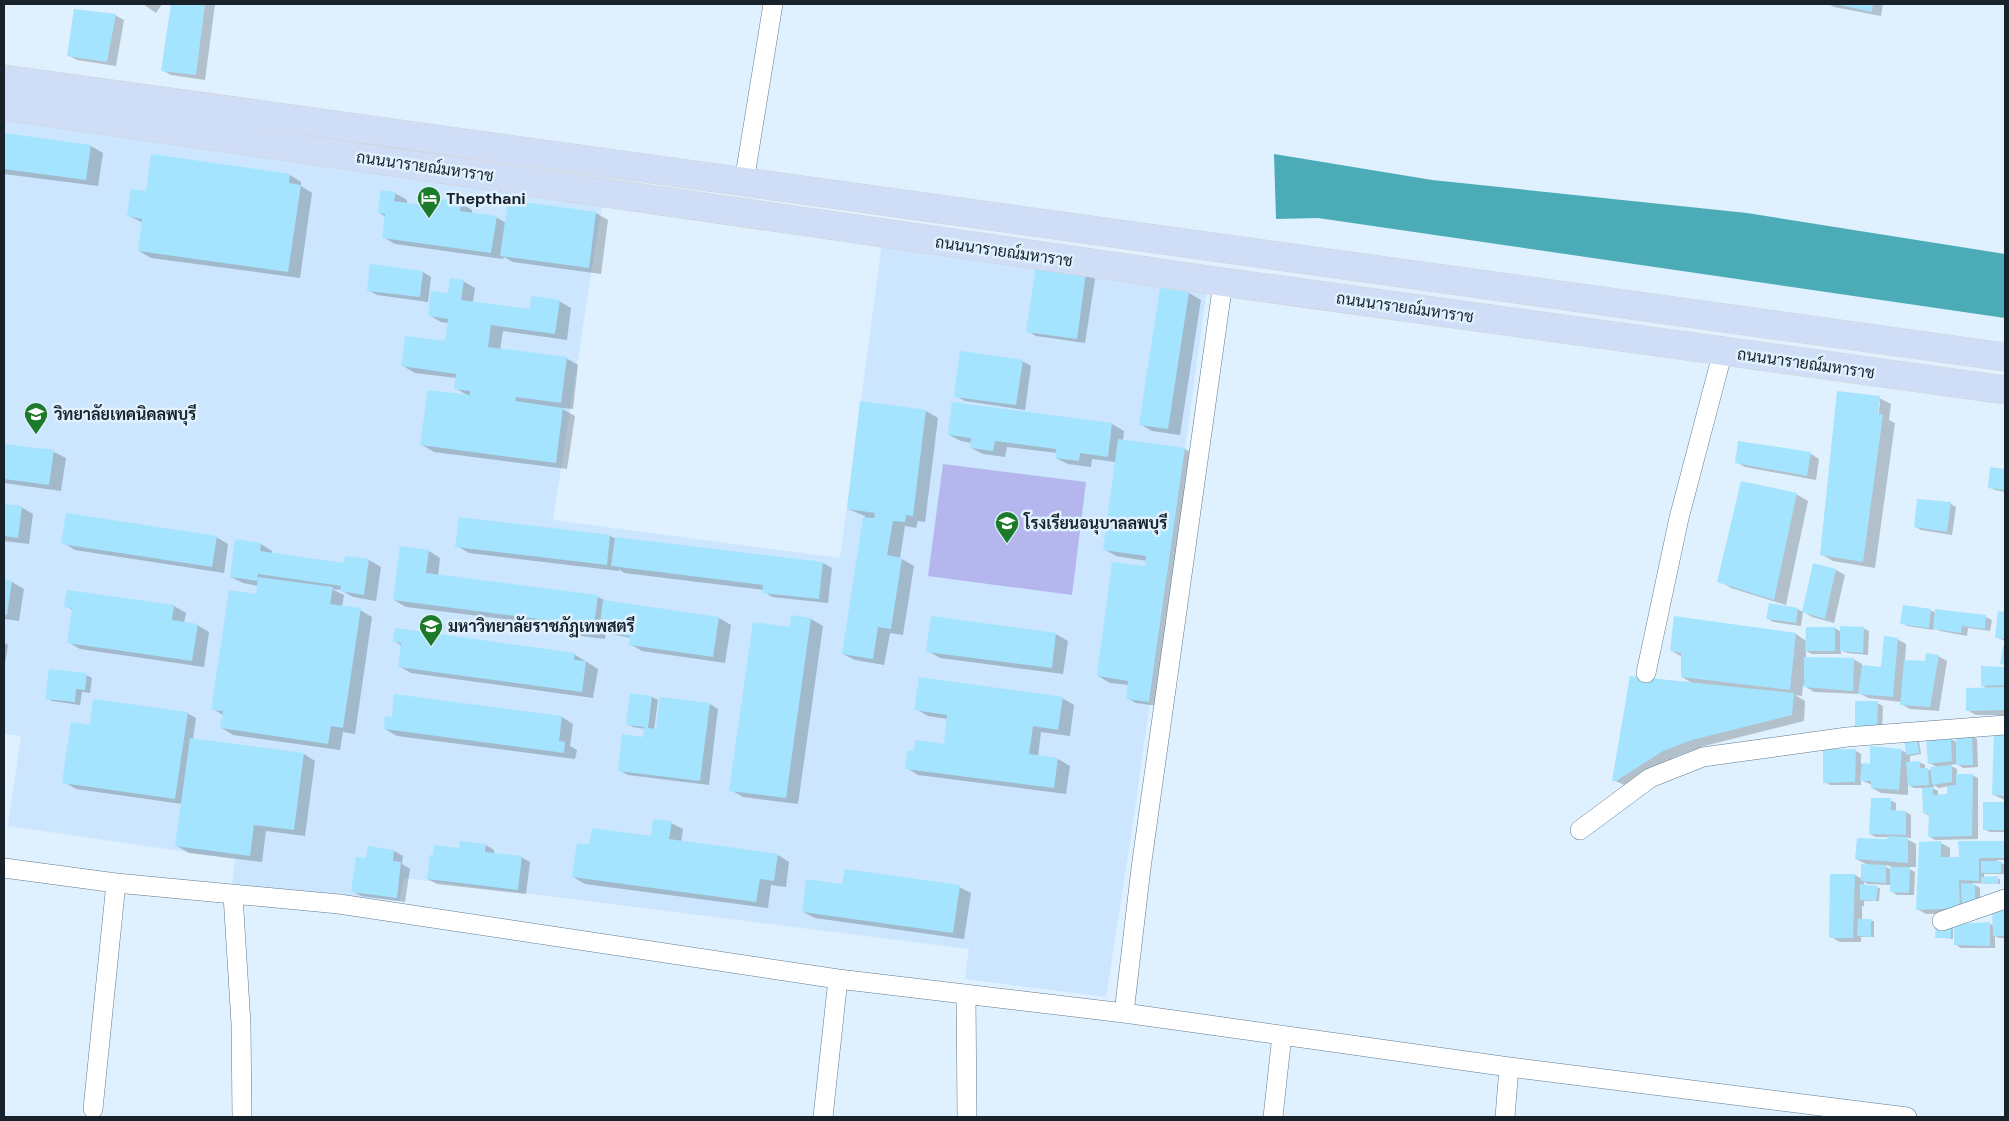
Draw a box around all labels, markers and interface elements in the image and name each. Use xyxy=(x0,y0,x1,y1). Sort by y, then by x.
street label: ถนนนารายณ์มหาราช xyxy=(355,144,495,187)
hotel icon: Thepthani xyxy=(416,185,442,219)
place label: Thepthani xyxy=(446,188,526,209)
street label: ถนนนารายณ์มหาราช xyxy=(934,229,1074,272)
street label: ถนนนารายณ์มหาราช xyxy=(1335,285,1475,328)
street label: ถนนนารายณ์มหาราช xyxy=(1736,341,1876,384)
school or university icon: วิทยาลัยเทคนิคลพบุรี xyxy=(23,401,49,435)
place label: วิทยาลัยเทคนิคลพบุรี xyxy=(53,404,197,426)
school or university icon: โรงเรียนอนุบาลลพบุรี xyxy=(994,510,1020,544)
place label: โรงเรียนอนุบาลลพบุรี xyxy=(1023,512,1168,535)
school or university icon: มหาวิทยาลัยราชภัฏเทพสตรี xyxy=(418,613,444,647)
place label: มหาวิทยาลัยราชภัฏเทพสตรี xyxy=(448,616,635,638)

